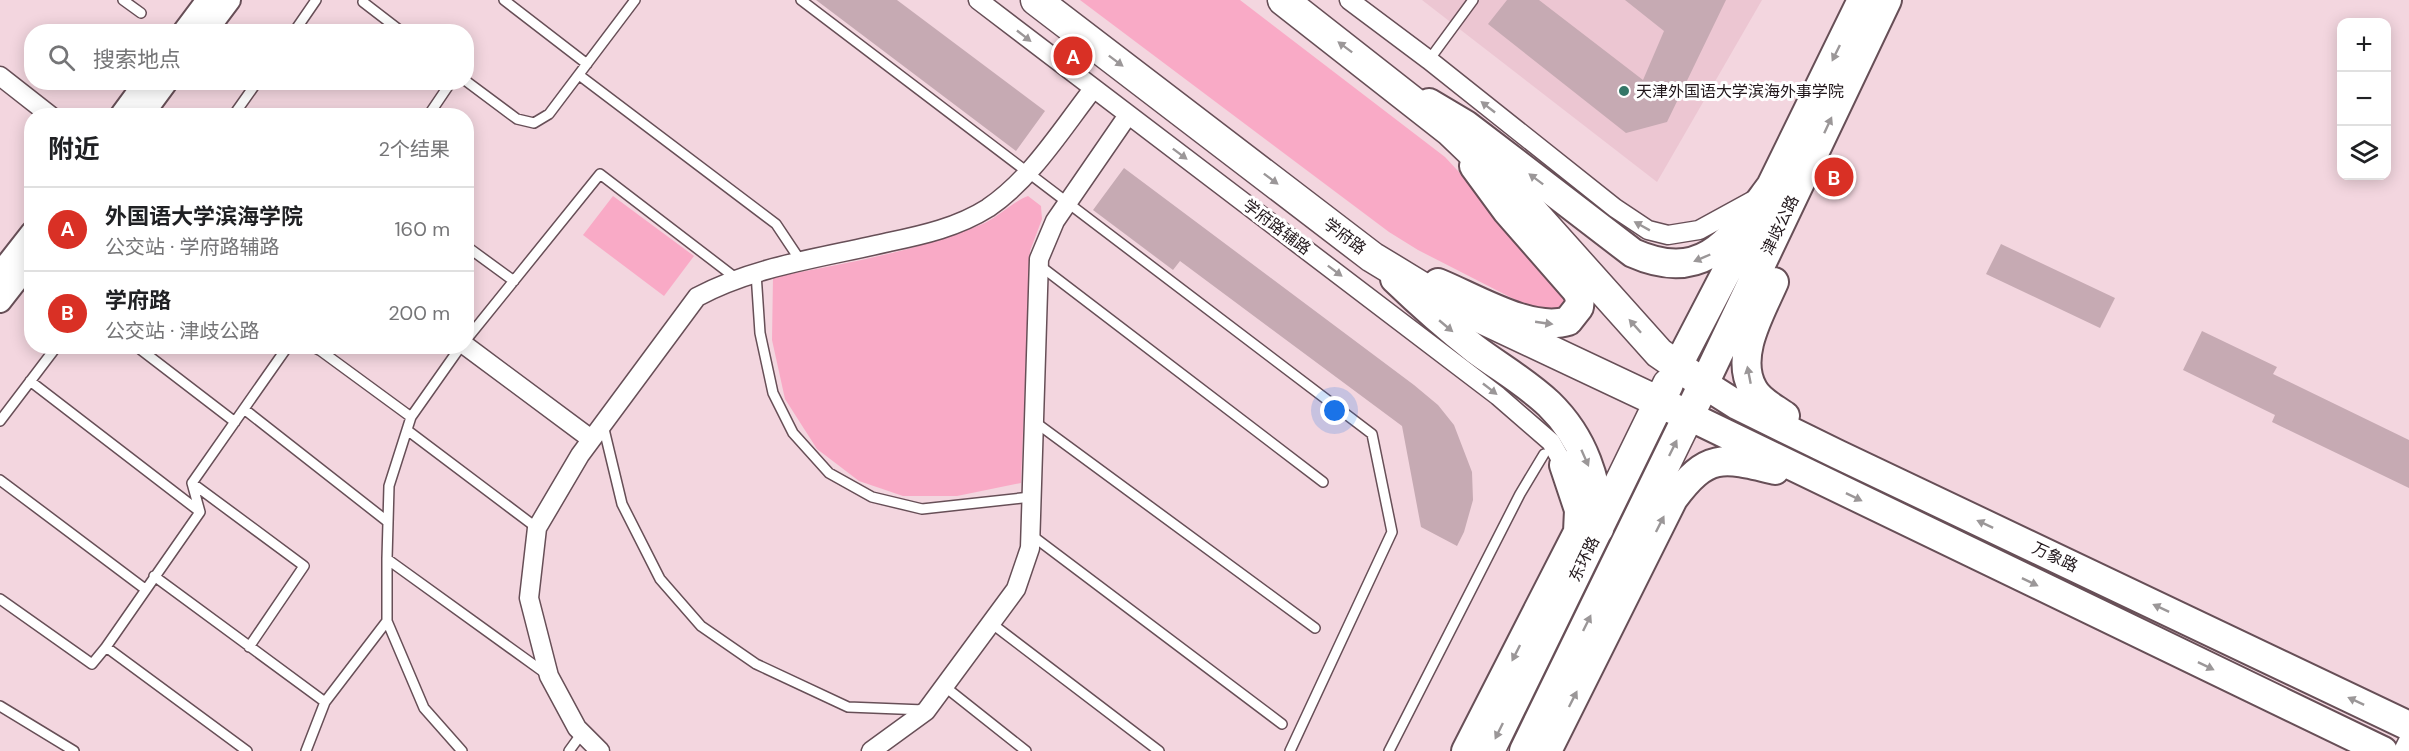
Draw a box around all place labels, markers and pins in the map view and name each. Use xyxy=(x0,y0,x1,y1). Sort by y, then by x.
pin: A xyxy=(1054,34,1092,78)
place label: 天津外国语大学滨海外事学院 xyxy=(1636,81,1844,102)
marker: 天津外国语大学滨海外事学院 xyxy=(1617,84,1631,98)
pin: B xyxy=(1814,154,1854,200)

